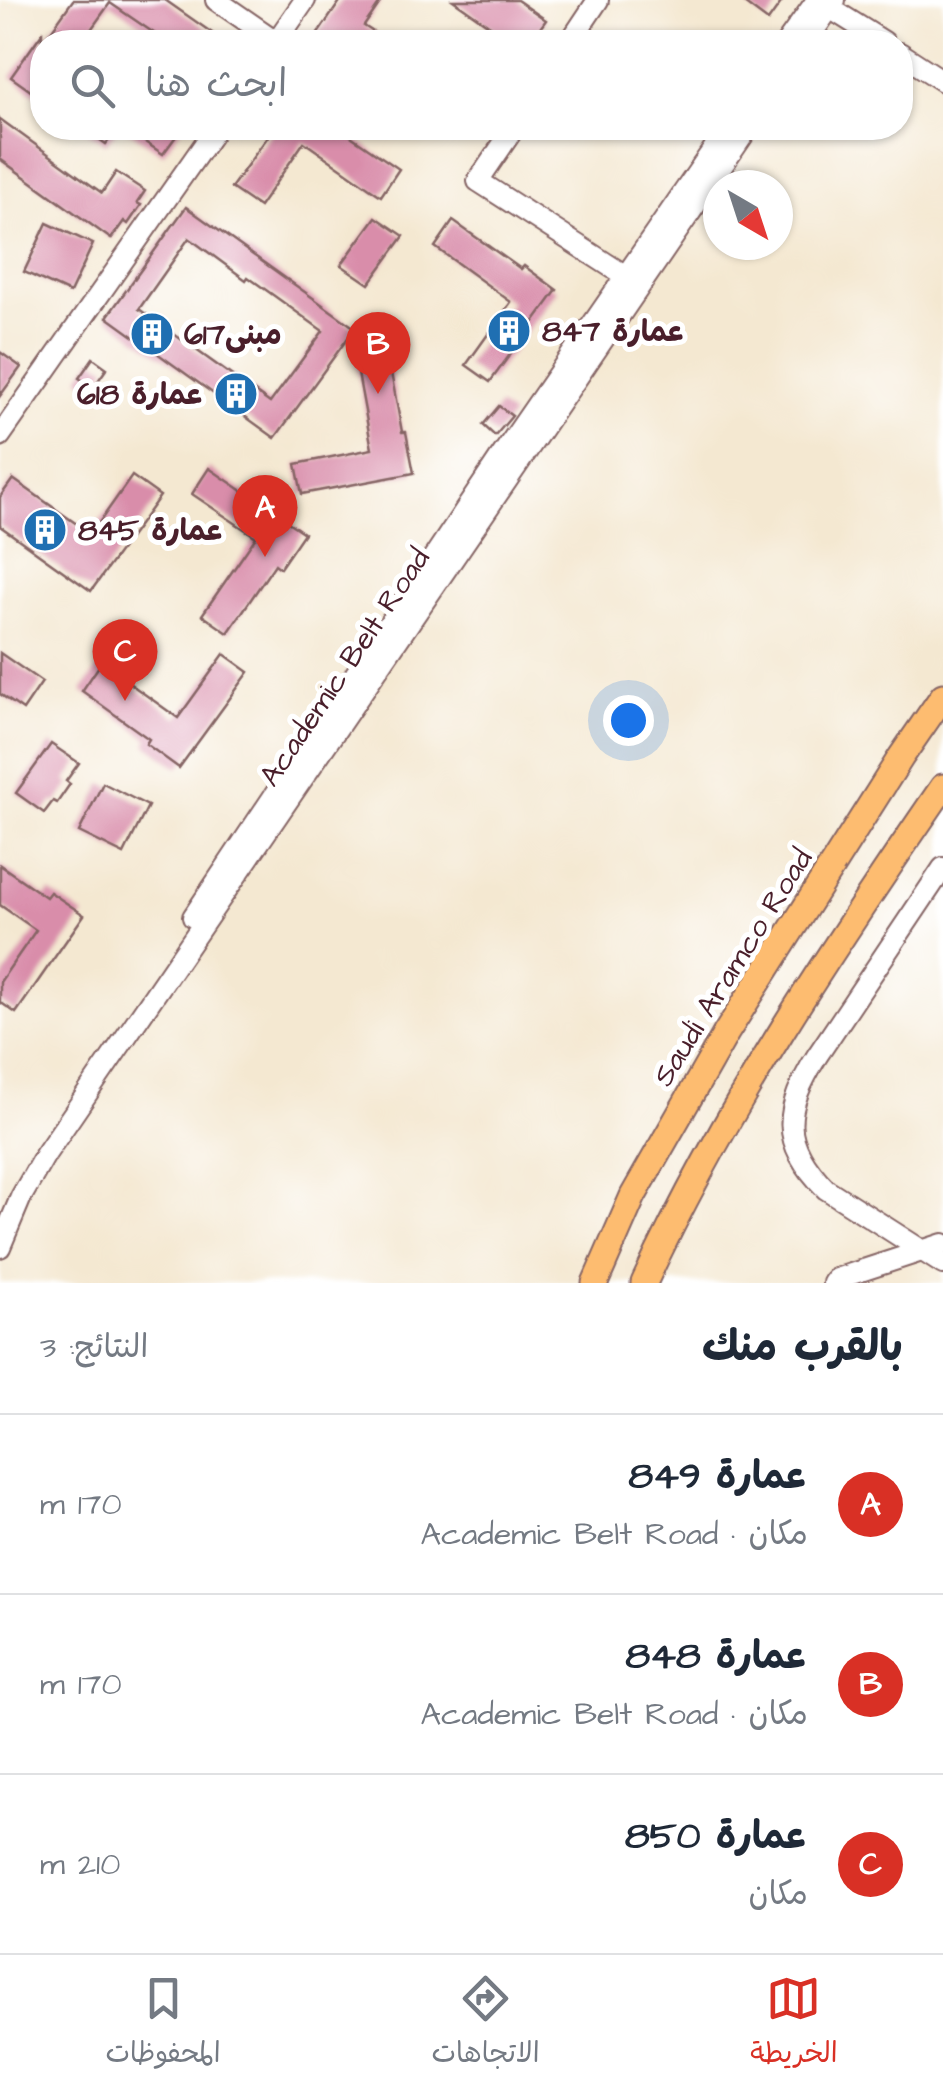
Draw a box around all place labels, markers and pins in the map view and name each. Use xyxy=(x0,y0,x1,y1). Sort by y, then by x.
building icon: عمارة 847 xyxy=(486,308,532,354)
building icon: مبنى617 xyxy=(129,311,175,357)
place label: عمارة 847 xyxy=(542,311,685,353)
pin: B xyxy=(346,312,410,394)
place label: مبنى617 xyxy=(184,314,282,356)
building icon: عمارة 618 xyxy=(213,371,259,417)
place label: عمارة 618 xyxy=(77,374,204,416)
pin: A xyxy=(232,474,298,557)
building icon: عمارة 845 xyxy=(22,507,68,553)
place label: عمارة 845 xyxy=(78,510,224,552)
pin: C xyxy=(92,618,158,701)

